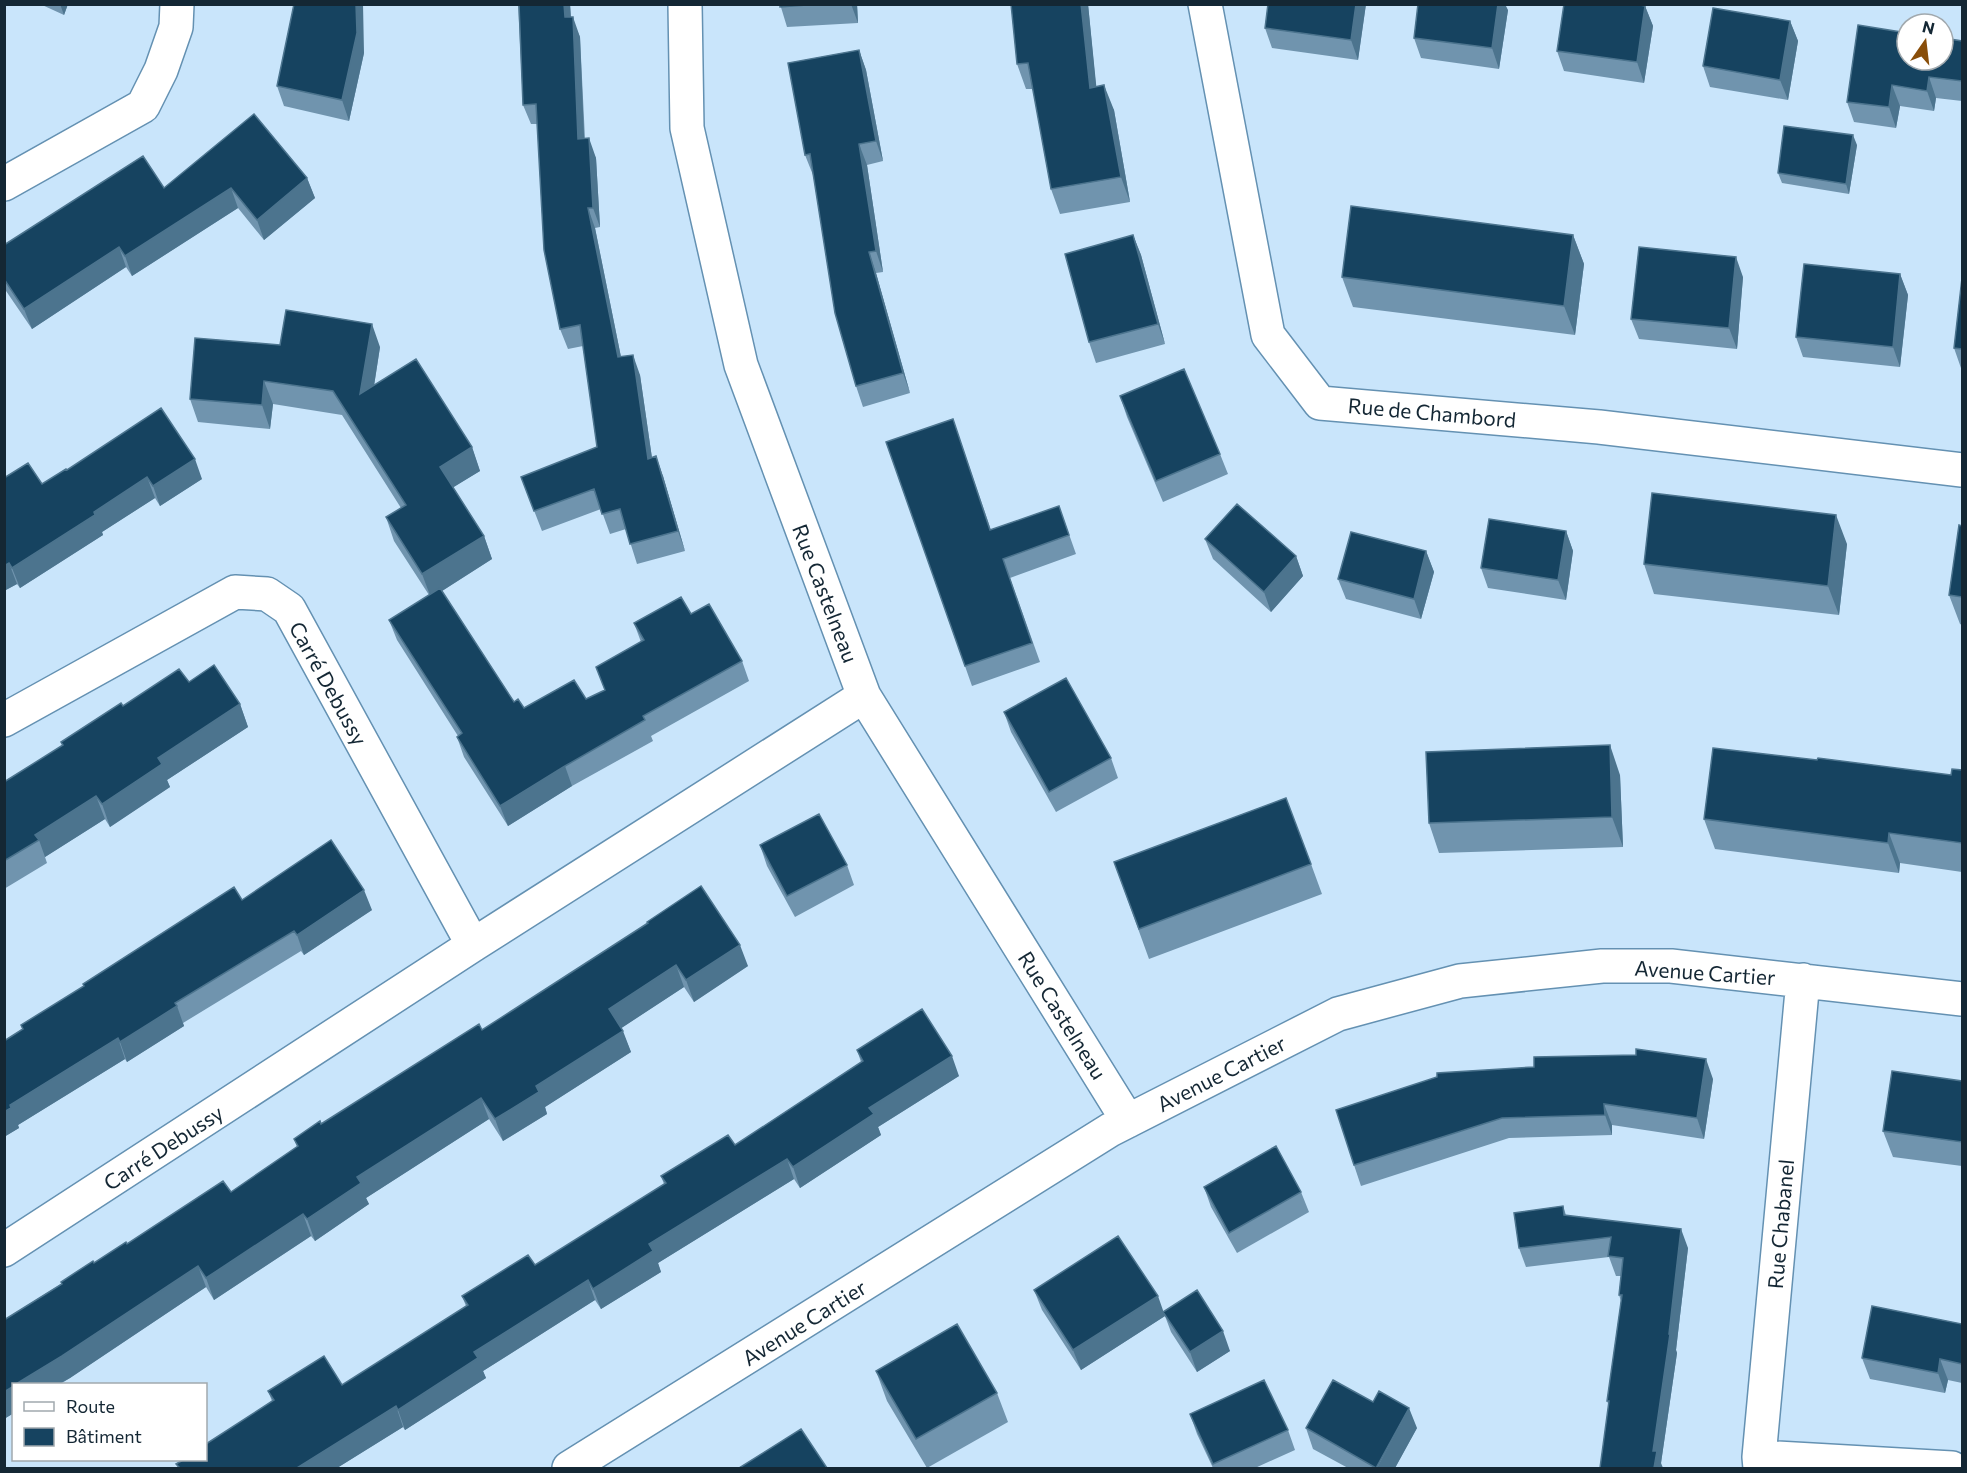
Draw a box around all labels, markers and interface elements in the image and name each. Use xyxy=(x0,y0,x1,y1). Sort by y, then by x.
north arrow xyxy=(1895,12,1955,72)
text: N xyxy=(1921,16,1937,38)
street label: Rue de Chambord xyxy=(1347,392,1517,432)
street label: Rue Castelneau xyxy=(788,520,864,666)
street label: Carré Debussy xyxy=(285,617,373,749)
street label: Rue Castelneau xyxy=(1014,946,1112,1084)
street label: Avenue Cartier xyxy=(1634,955,1776,989)
street label: Avenue Cartier xyxy=(1152,1030,1290,1116)
street label: Carré Debussy xyxy=(99,1099,227,1195)
street label: Rue Chabanel xyxy=(1762,1158,1798,1290)
street label: Avenue Cartier xyxy=(737,1274,871,1370)
legend xyxy=(12,1383,207,1461)
text: Route xyxy=(66,1395,115,1417)
text: Bâtiment xyxy=(66,1425,142,1447)

